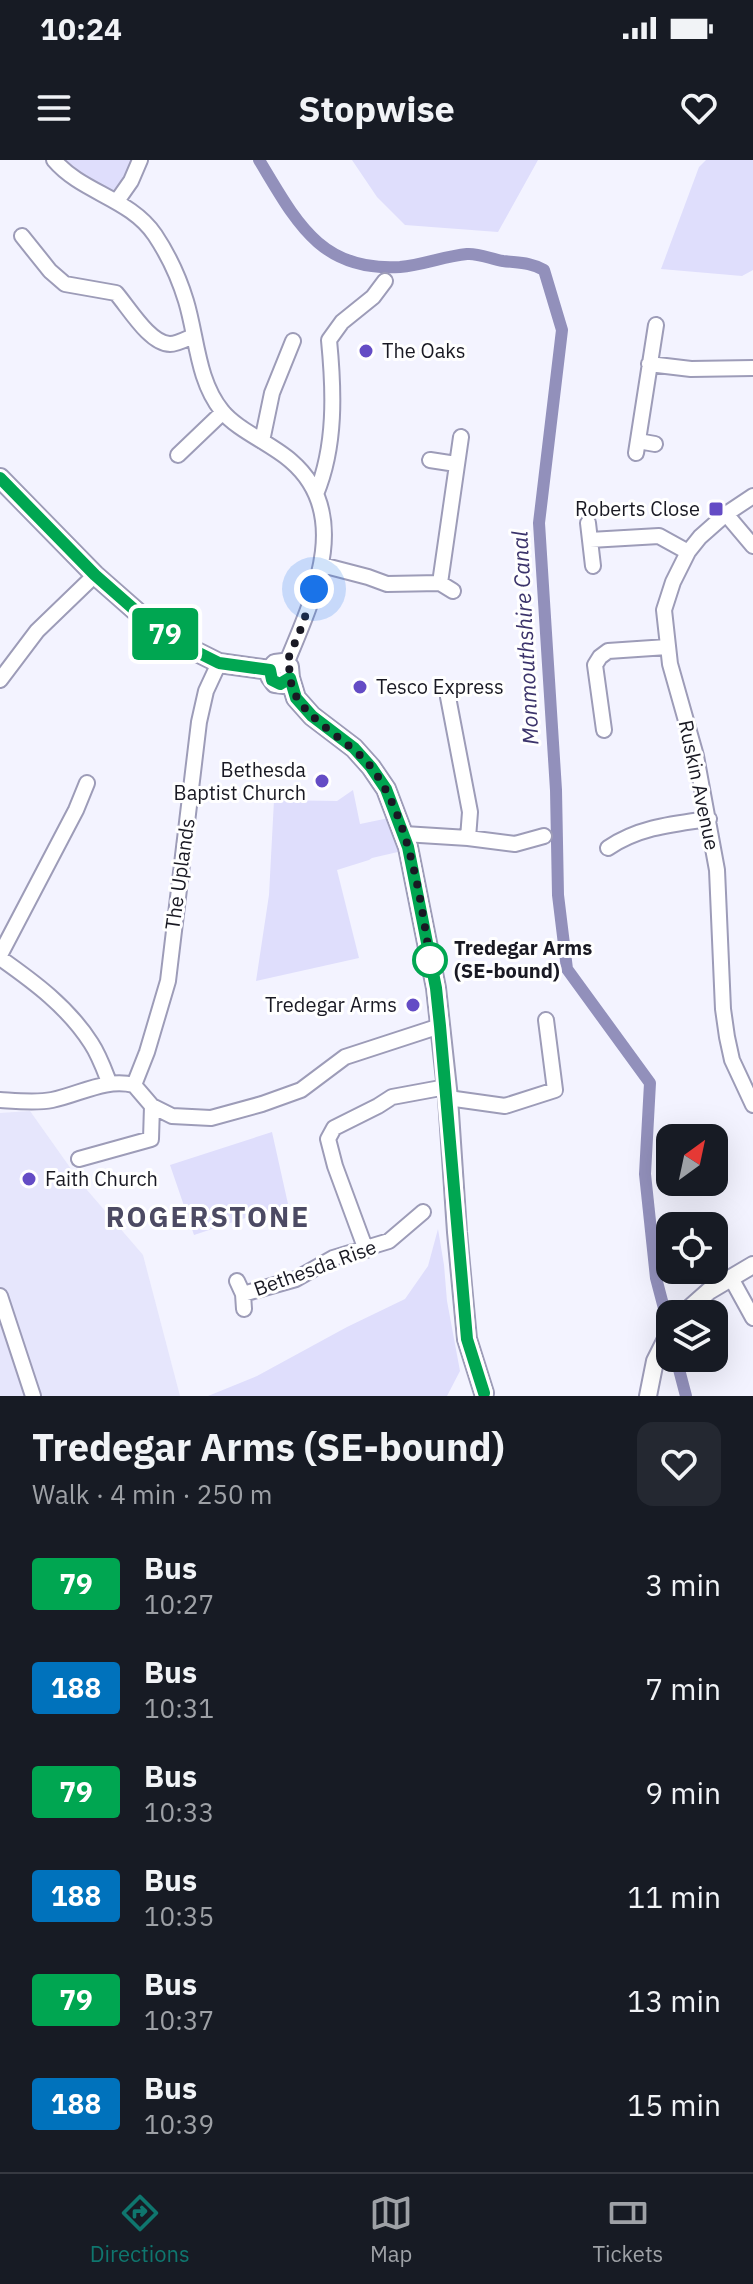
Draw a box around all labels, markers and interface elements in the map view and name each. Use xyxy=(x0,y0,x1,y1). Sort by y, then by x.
text: 10:24 xyxy=(40,9,122,48)
text: Stopwise xyxy=(298,85,455,132)
icon: menu xyxy=(32,86,76,130)
icon: heart xyxy=(677,86,721,130)
place label: The Oaks xyxy=(382,337,465,364)
marker: The Oaks xyxy=(357,342,375,360)
place label: Roberts Close xyxy=(575,495,700,522)
marker: Roberts Close xyxy=(707,500,725,518)
water label: Monmouthshire Canal xyxy=(504,530,545,746)
your location xyxy=(294,569,334,609)
line badge: 79 xyxy=(129,608,201,660)
text: 79 xyxy=(148,615,182,652)
place label: Tesco Express xyxy=(376,673,504,700)
marker: Tesco Express xyxy=(351,678,369,696)
street label: Ruskin Avenue xyxy=(673,717,726,852)
place label: Bethesda Baptist Church xyxy=(174,756,306,806)
marker: Bethesda Baptist Church xyxy=(313,772,331,790)
street label: The Uplands xyxy=(158,816,201,932)
place label: Tredegar Arms (SE-bound) xyxy=(454,934,592,984)
marker: Tredegar Arms (SE-bound) xyxy=(413,943,447,977)
place label: Tredegar Arms xyxy=(265,991,397,1018)
marker: Tredegar Arms xyxy=(404,996,422,1014)
north arrow xyxy=(656,1124,728,1196)
map controls xyxy=(656,1124,728,1372)
place label: Faith Church xyxy=(45,1165,158,1192)
marker: Faith Church xyxy=(20,1170,38,1188)
district label: ROGERSTONE xyxy=(106,1198,310,1235)
button: locate xyxy=(656,1212,728,1284)
street label: Bethesda Rise xyxy=(250,1233,380,1302)
button: layers xyxy=(656,1300,728,1372)
text: Tredegar Arms (SE-bound) xyxy=(32,1422,505,1471)
button: heart xyxy=(637,1422,721,1506)
text: Walk · 4 min · 250 m xyxy=(32,1477,272,1511)
text: Bus xyxy=(144,1548,197,1587)
text: 79 xyxy=(59,1565,93,1602)
text: 3 min xyxy=(645,1565,721,1604)
text: 10:27 xyxy=(144,1587,214,1621)
text: Bus xyxy=(144,1652,197,1691)
text: 188 xyxy=(51,1669,101,1706)
text: 7 min xyxy=(645,1669,721,1708)
text: 10:31 xyxy=(144,1691,214,1725)
text: Bus xyxy=(144,1756,197,1795)
text: 79 xyxy=(59,1773,93,1810)
text: 9 min xyxy=(645,1773,721,1812)
text: 10:33 xyxy=(144,1795,214,1829)
text: Bus xyxy=(144,1860,197,1899)
text: 188 xyxy=(51,1877,101,1914)
text: 11 min xyxy=(627,1877,721,1916)
text: 10:35 xyxy=(144,1899,214,1933)
text: Bus xyxy=(144,1964,197,2003)
text: 79 xyxy=(59,1981,93,2018)
text: 13 min xyxy=(627,1981,721,2020)
text: 10:37 xyxy=(144,2003,214,2037)
text: Bus xyxy=(144,2068,197,2107)
text: 188 xyxy=(51,2085,101,2122)
text: 15 min xyxy=(627,2085,721,2124)
text: 10:39 xyxy=(144,2107,214,2141)
tab: Directions xyxy=(90,2191,190,2268)
tab: Map xyxy=(369,2191,413,2268)
tab: Tickets xyxy=(592,2191,663,2268)

